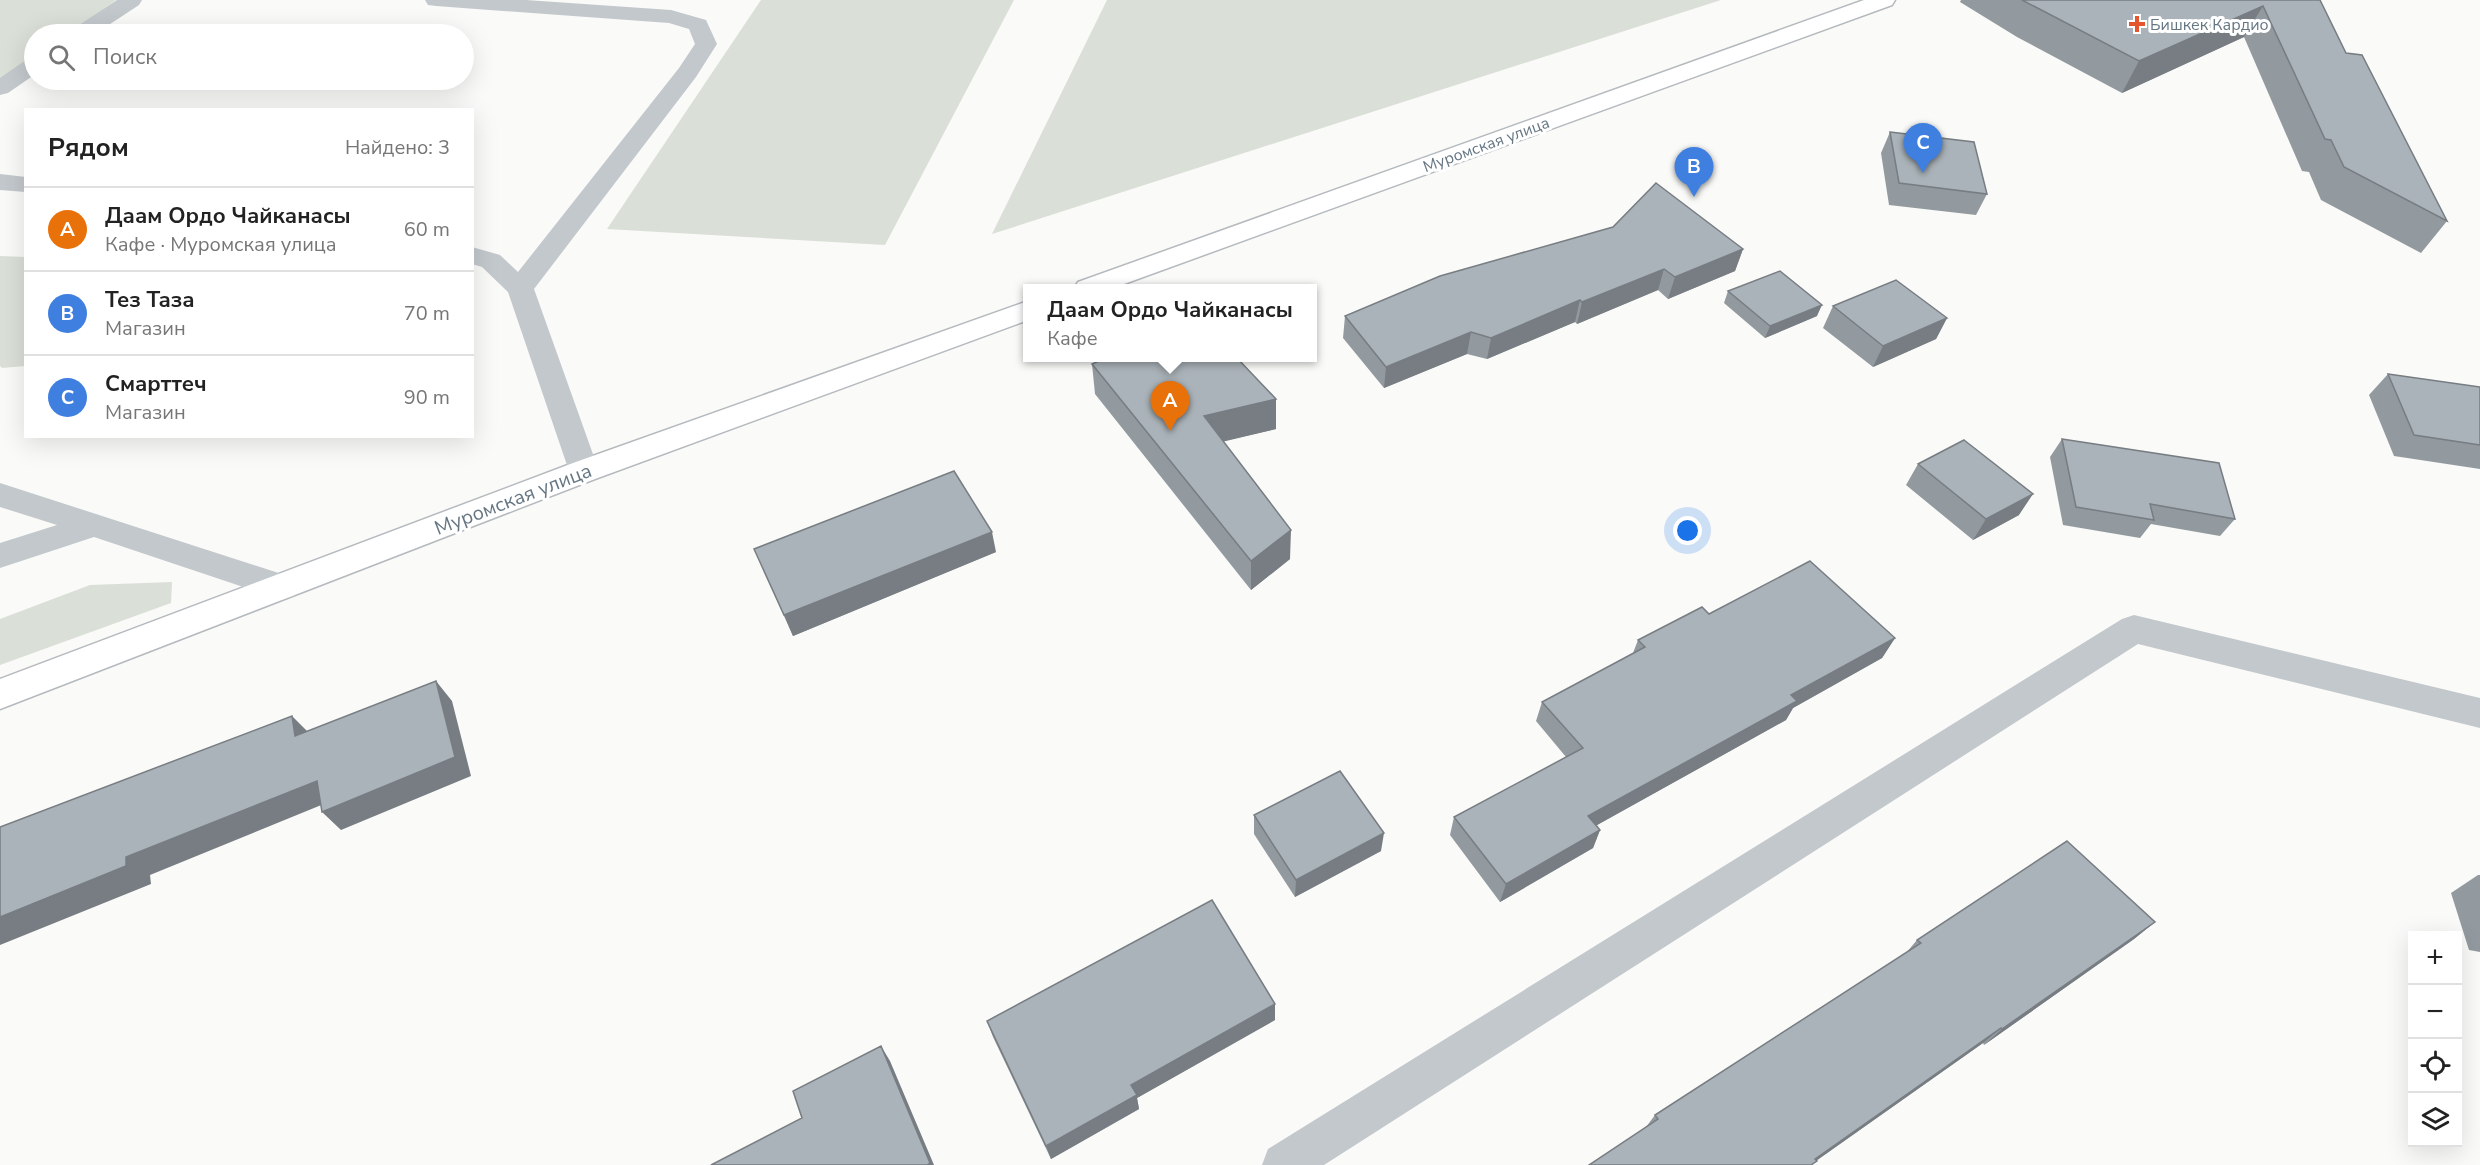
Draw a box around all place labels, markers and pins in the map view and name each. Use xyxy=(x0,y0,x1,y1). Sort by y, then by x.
place label: Бишкек Кардио xyxy=(2150,14,2269,36)
marker: Бишкек Кардио xyxy=(2128,15,2146,33)
pin: C xyxy=(1904,124,1942,173)
pin: B xyxy=(1674,148,1714,197)
pin: A xyxy=(1150,382,1190,431)

